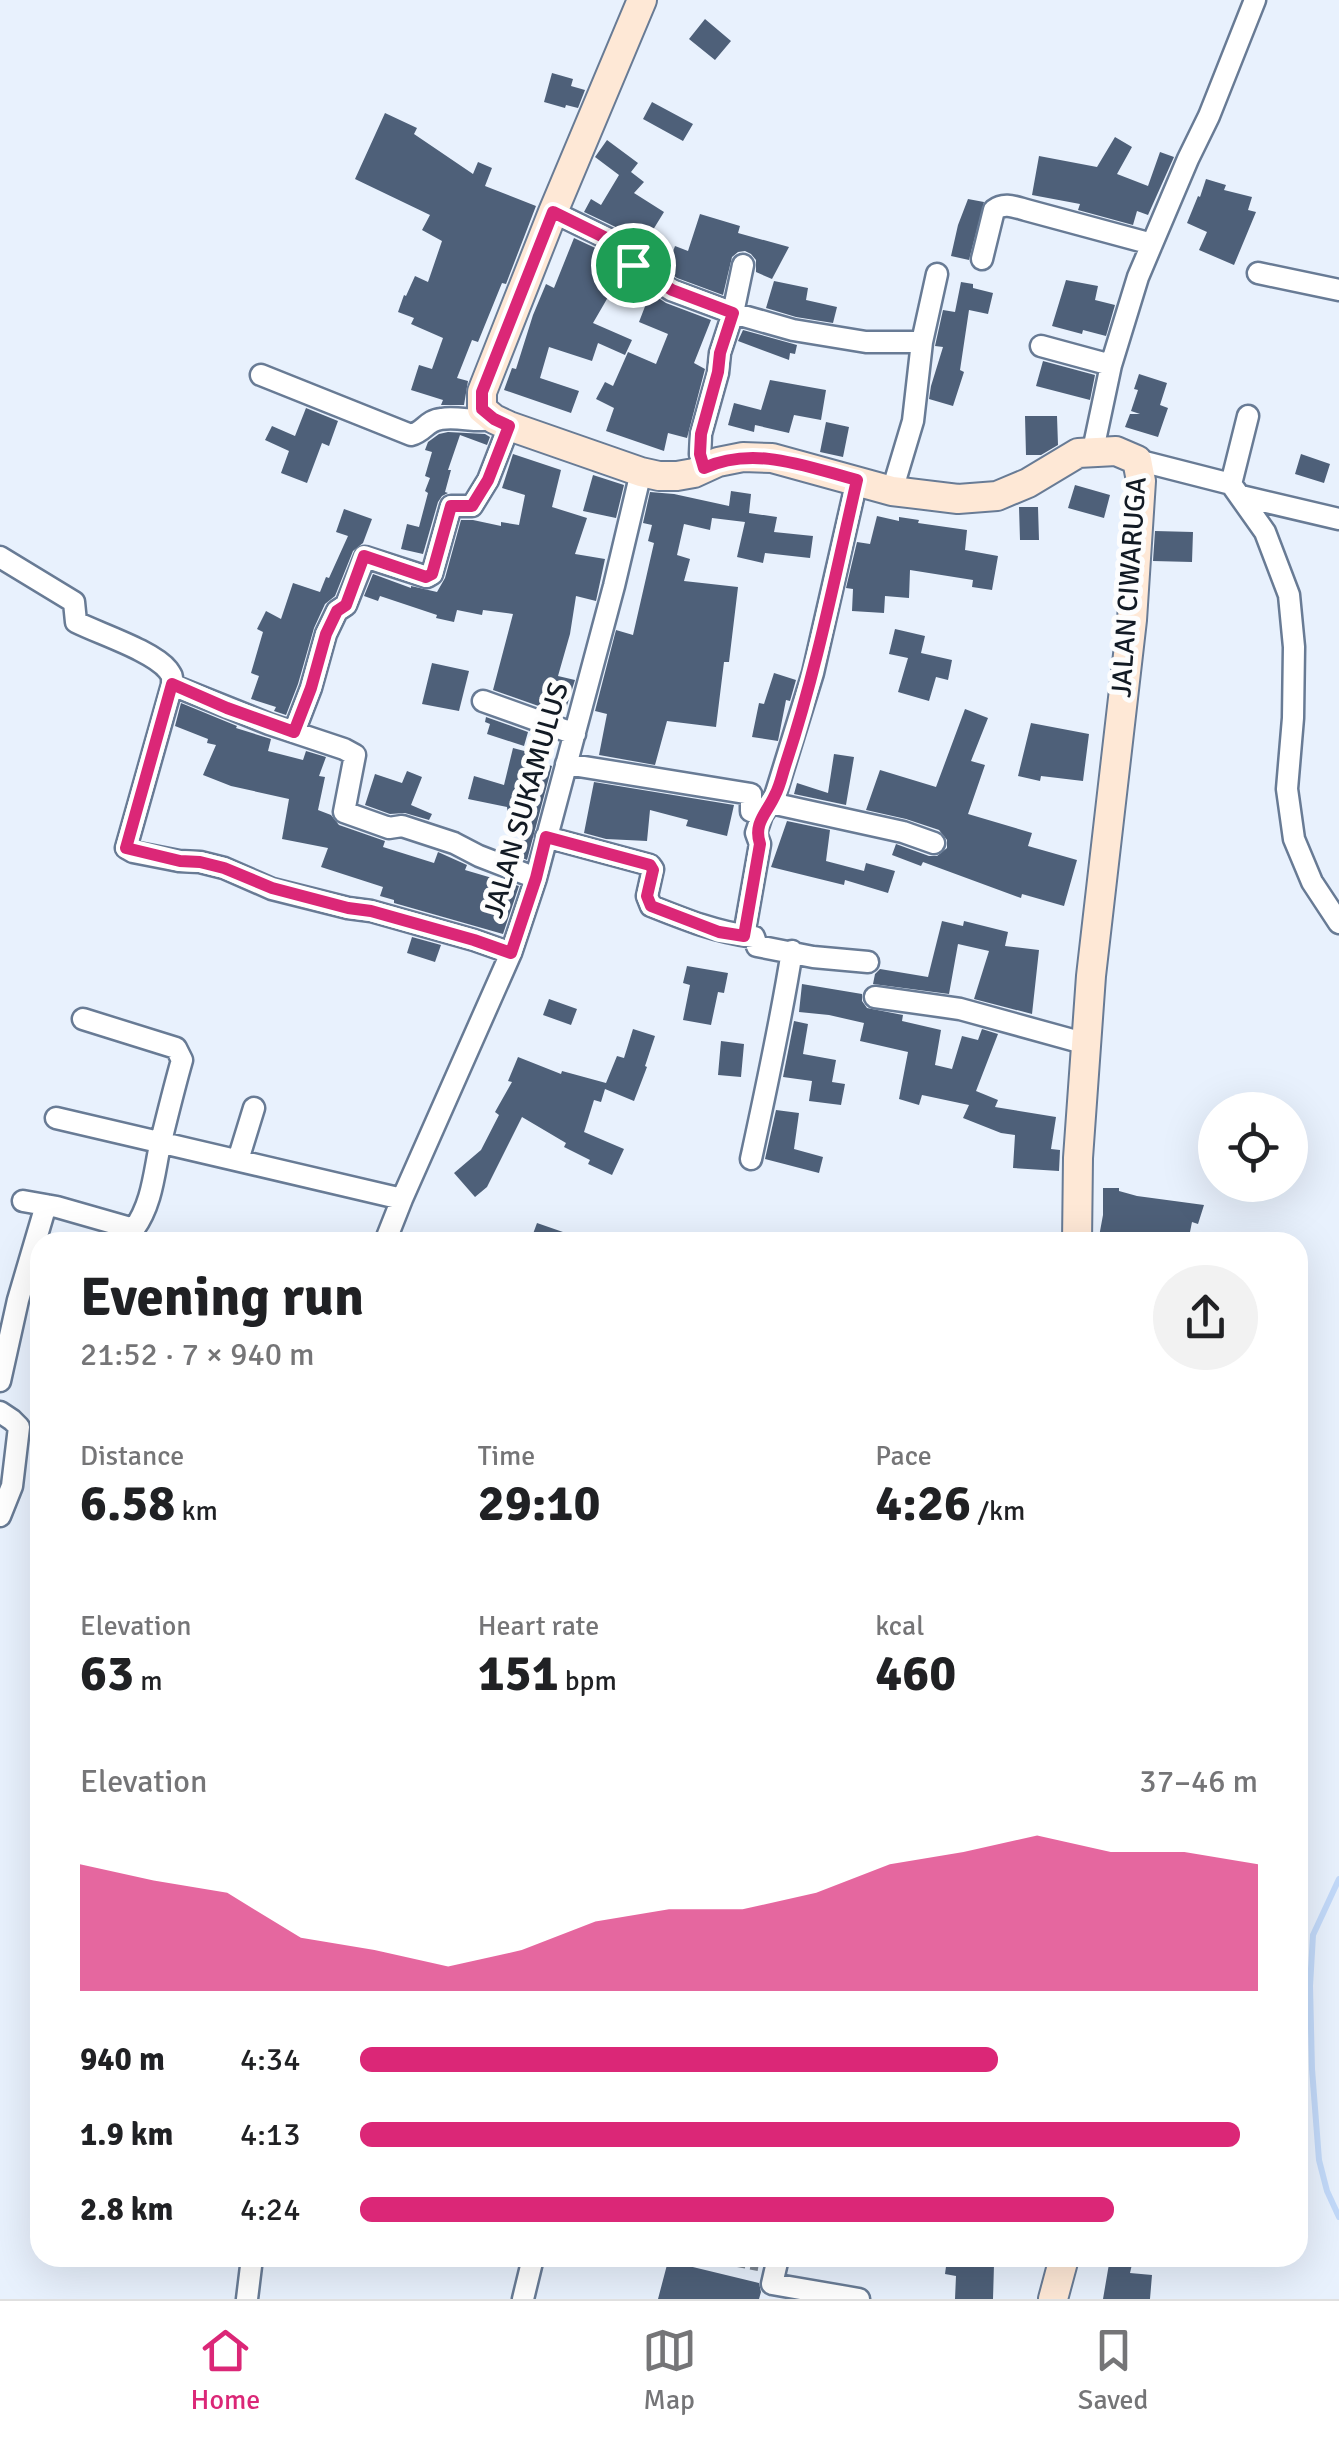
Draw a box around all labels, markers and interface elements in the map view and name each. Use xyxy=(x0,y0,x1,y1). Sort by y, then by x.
pin xyxy=(591,223,676,308)
icon: arrive xyxy=(606,238,661,293)
street label: JALAN CIWARUGA xyxy=(1104,476,1154,698)
street label: JALAN SUKAMULUS xyxy=(476,678,576,922)
map controls xyxy=(1198,1092,1308,1202)
button: locate xyxy=(1198,1092,1308,1202)
text: Evening run xyxy=(80,1263,364,1331)
button: share xyxy=(1153,1265,1258,1370)
text: 21:52 · 7 × 940 m xyxy=(80,1335,315,1374)
text: Distance xyxy=(80,1439,184,1473)
text: Time xyxy=(478,1439,535,1473)
text: Pace xyxy=(875,1439,932,1473)
text: 6.58 xyxy=(80,1473,175,1535)
text: 29:10 xyxy=(478,1473,600,1535)
text: 4:26 xyxy=(875,1473,971,1535)
text: km xyxy=(175,1494,218,1528)
text: /km xyxy=(971,1494,1025,1528)
text: Elevation xyxy=(80,1609,192,1643)
text: Heart rate xyxy=(478,1609,599,1643)
text: kcal xyxy=(875,1609,924,1643)
text: 63 xyxy=(80,1643,134,1705)
text: 151 xyxy=(478,1643,559,1705)
text: 460 xyxy=(875,1643,956,1705)
text: m xyxy=(134,1664,163,1698)
text: bpm xyxy=(559,1664,617,1698)
text: Elevation xyxy=(80,1762,207,1801)
text: 37–46 m xyxy=(1139,1762,1258,1801)
text: 940 m xyxy=(80,2040,165,2079)
text: 4:34 xyxy=(240,2040,300,2079)
text: 1.9 km xyxy=(80,2115,173,2154)
text: 4:13 xyxy=(240,2115,300,2154)
text: 2.8 km xyxy=(80,2190,173,2229)
text: 4:24 xyxy=(240,2190,300,2229)
tab: Home xyxy=(191,2323,260,2417)
tab: Map xyxy=(642,2323,697,2417)
tab: Saved xyxy=(1078,2323,1148,2417)

